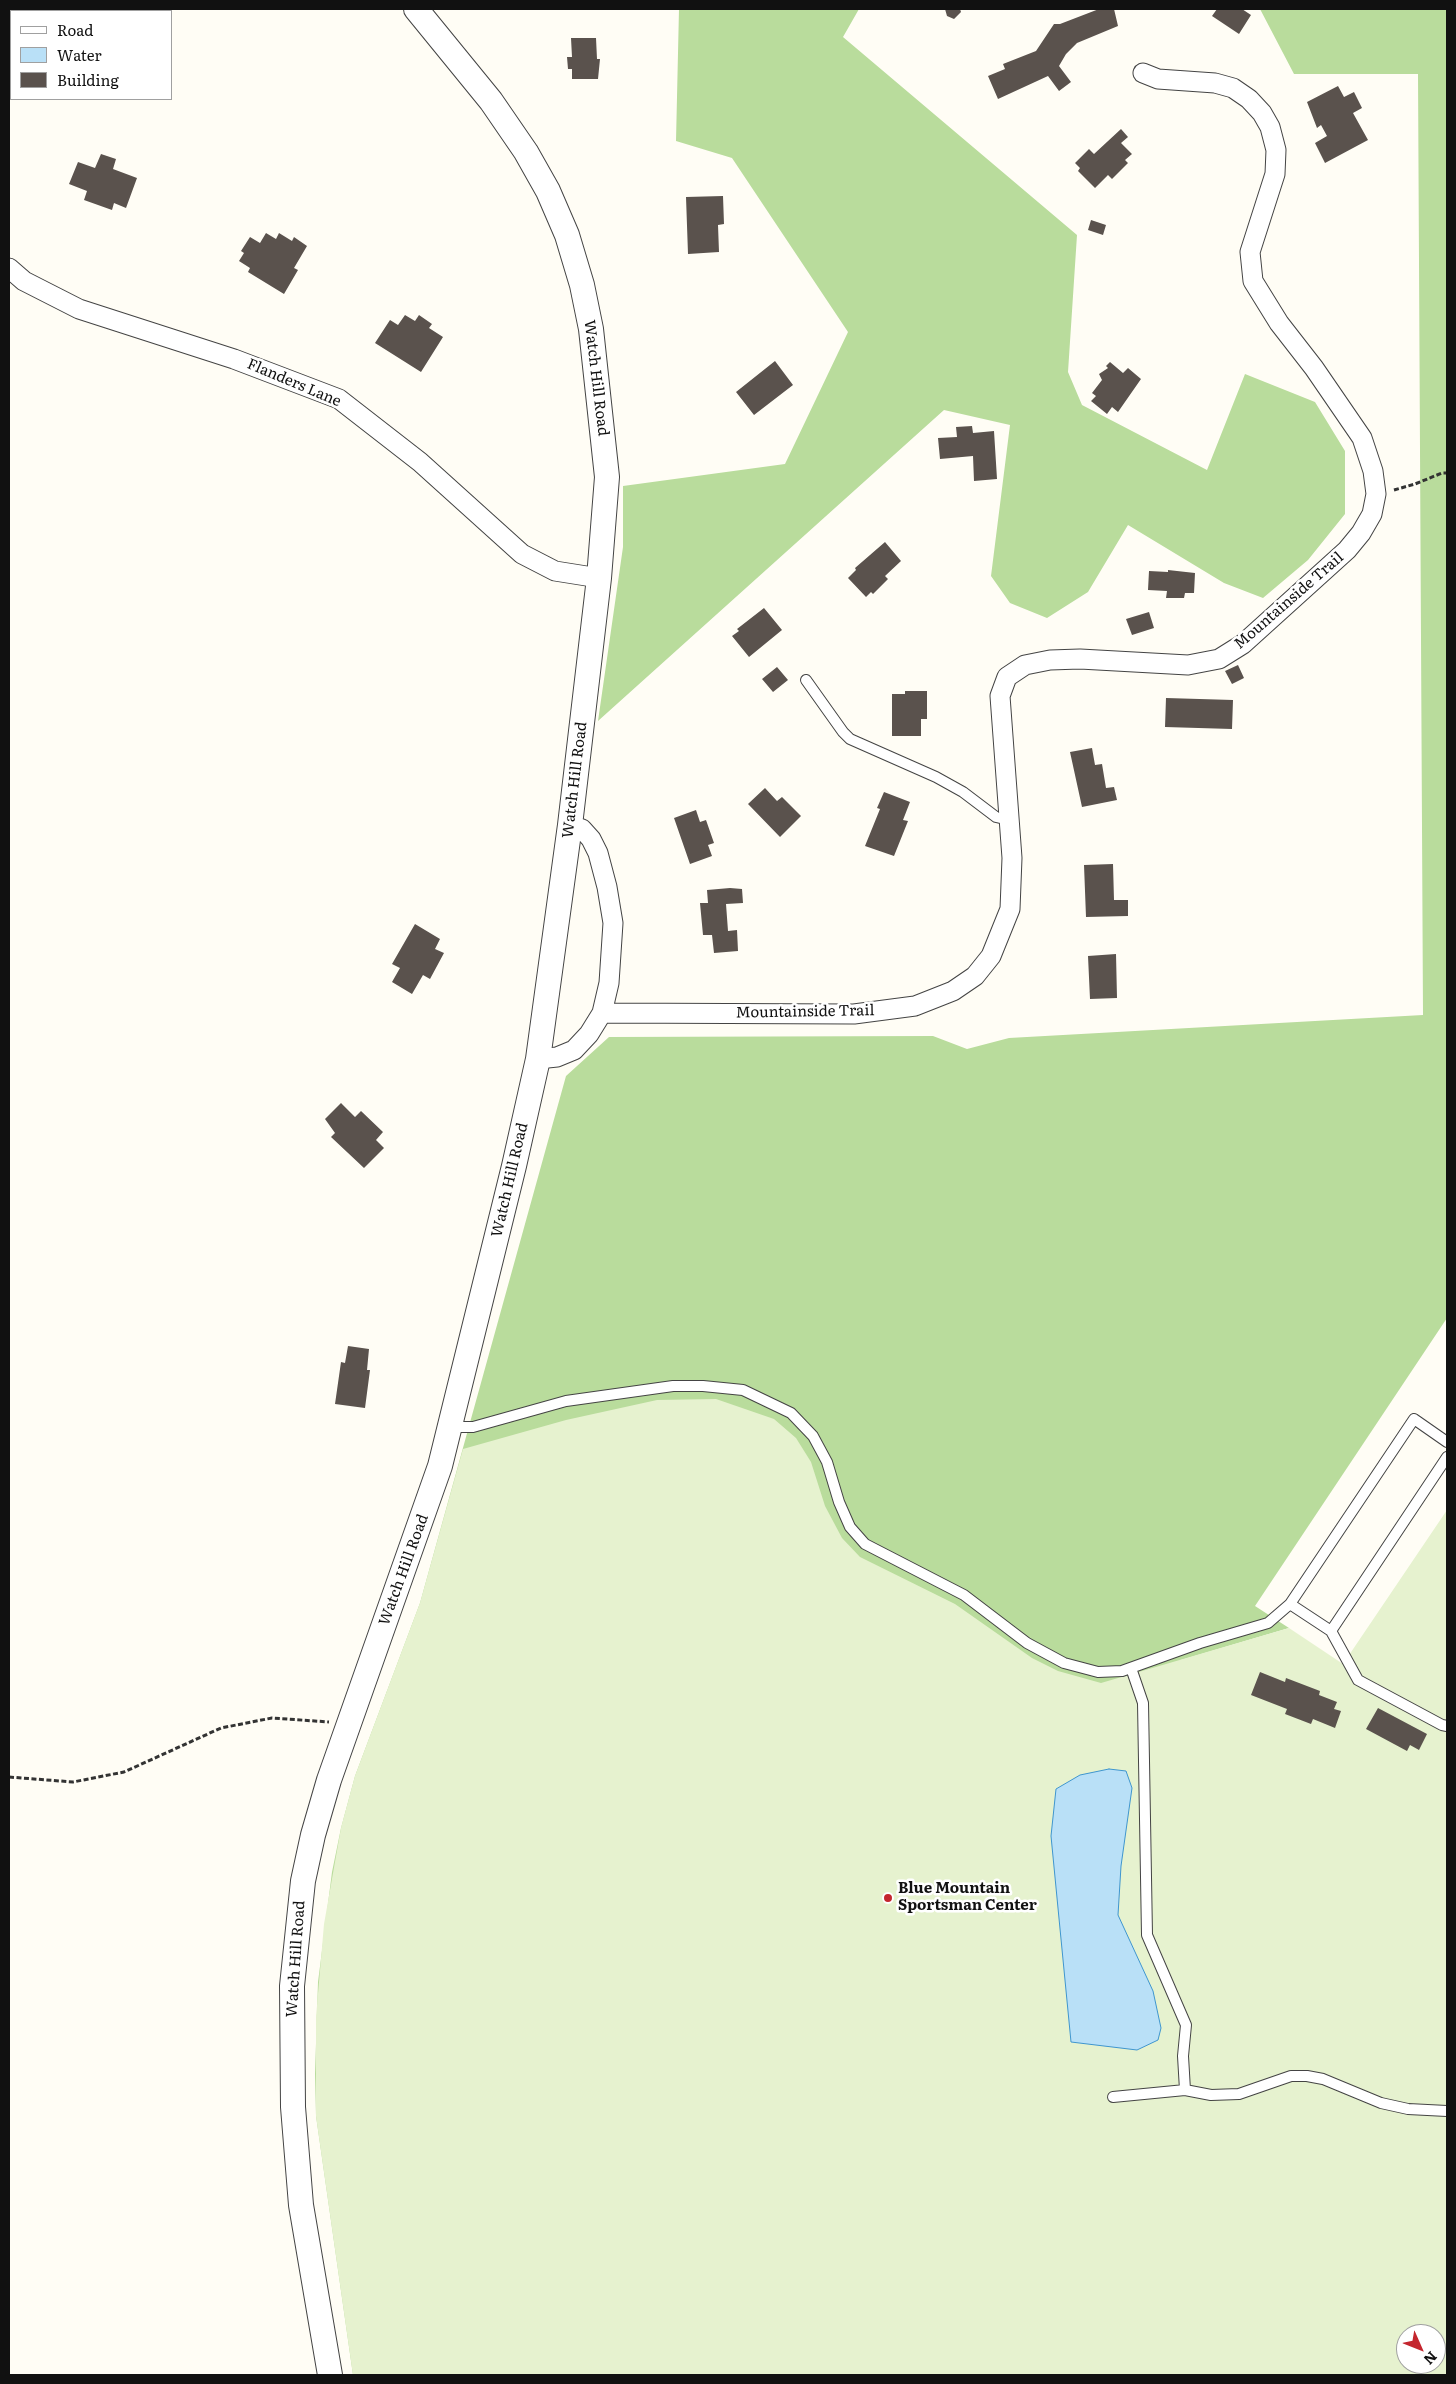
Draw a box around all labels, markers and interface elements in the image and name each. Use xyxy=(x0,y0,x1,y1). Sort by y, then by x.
legend xyxy=(10,10,172,100)
text: Road xyxy=(57,18,93,41)
text: Water xyxy=(57,43,102,66)
text: Building xyxy=(57,68,119,91)
street label: Watch Hill Road xyxy=(580,319,612,437)
street label: Flanders Lane xyxy=(244,355,344,411)
street label: Mountainside Trail xyxy=(1231,549,1347,653)
street label: Watch Hill Road xyxy=(559,721,591,839)
street label: Mountainside Trail xyxy=(736,1002,874,1022)
street label: Watch Hill Road xyxy=(488,1121,532,1239)
street label: Watch Hill Road xyxy=(376,1512,432,1628)
place label: Blue Mountain Sportsman Center xyxy=(898,1880,1037,1915)
marker: Blue Mountain Sportsman Center xyxy=(882,1892,894,1904)
street label: Watch Hill Road xyxy=(283,1900,309,2018)
north arrow xyxy=(1396,2324,1446,2374)
text: N xyxy=(1420,2348,1442,2370)

